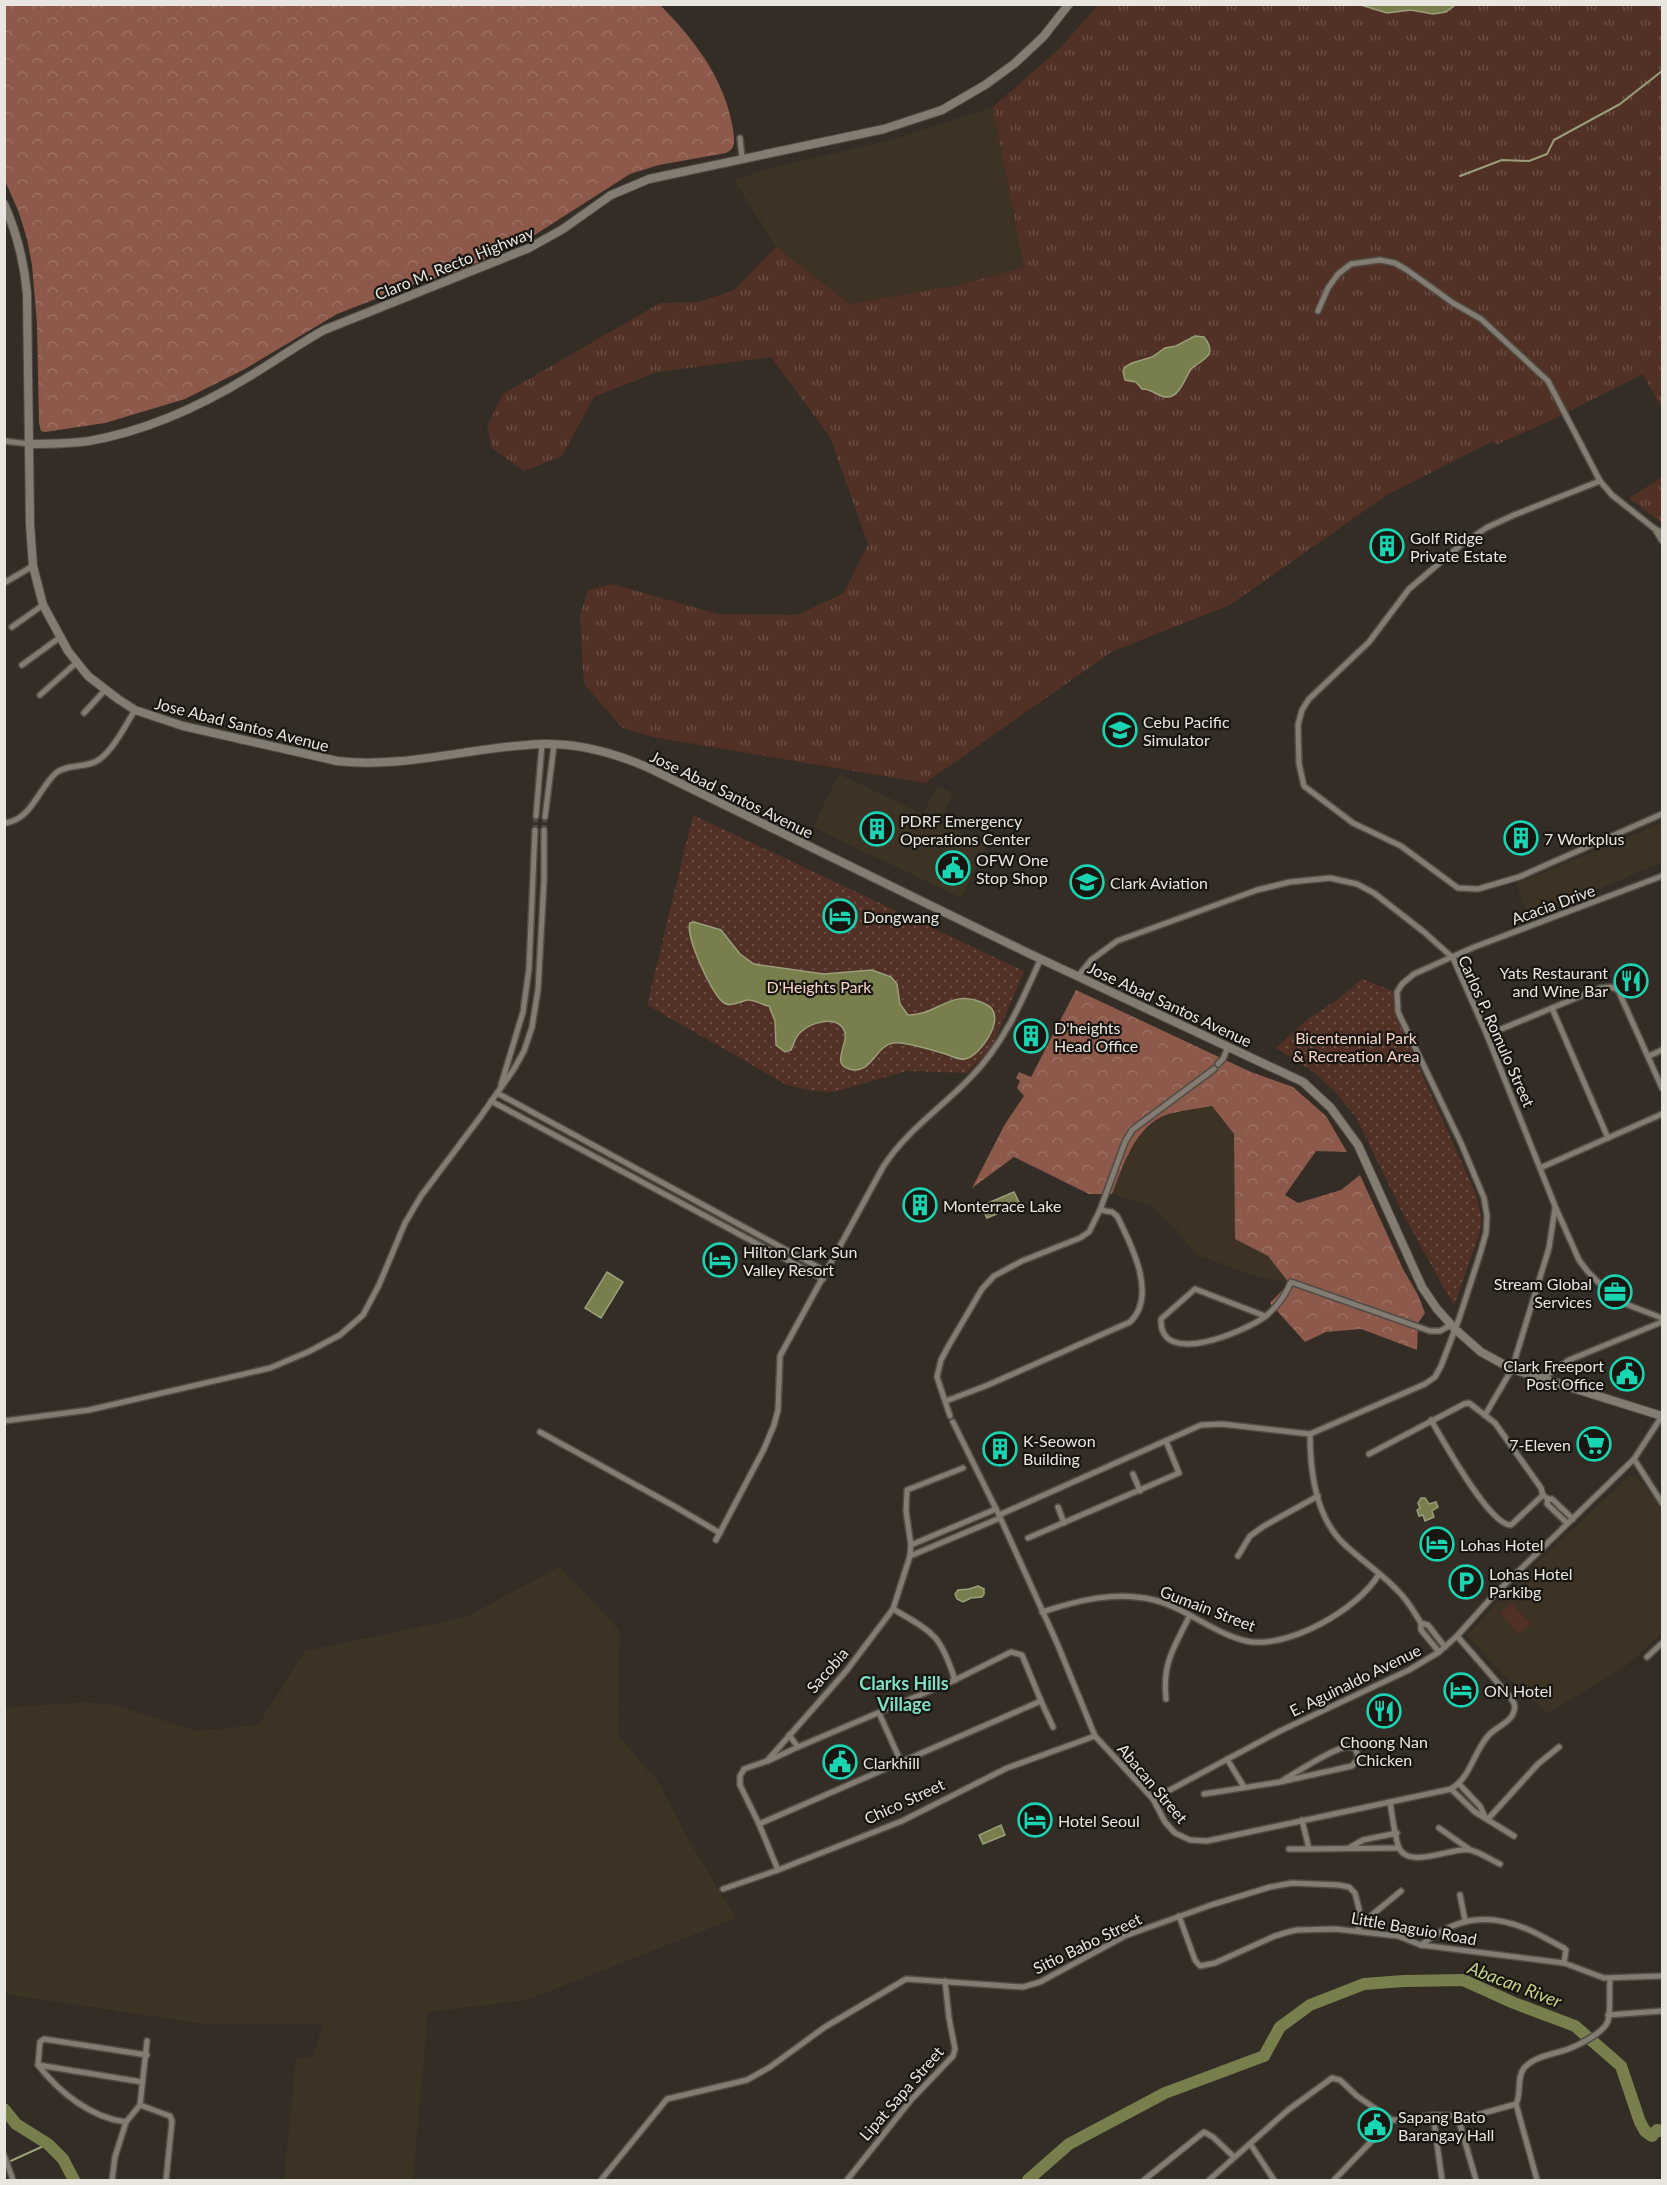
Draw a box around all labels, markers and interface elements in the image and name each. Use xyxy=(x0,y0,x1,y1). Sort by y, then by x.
street label: Claro M. Recto Highway xyxy=(372,222,537,304)
building icon: Golf Ridge Private Estate xyxy=(1369,528,1405,564)
place label: Golf Ridge Private Estate xyxy=(1410,528,1507,565)
street label: Jose Abad Santos Avenue xyxy=(153,693,331,755)
school or university icon: Cebu Pacific Simulator xyxy=(1102,712,1138,748)
place label: Cebu Pacific Simulator xyxy=(1143,712,1230,749)
street label: Jose Abad Santos Avenue xyxy=(647,746,817,842)
building icon: PDRF Emergency Operations Center xyxy=(859,811,895,847)
place label: PDRF Emergency Operations Center xyxy=(900,811,1030,848)
building icon: 7 Workplus xyxy=(1503,820,1539,856)
place label: 7 Workplus xyxy=(1544,829,1625,848)
public building icon: OFW One Stop Shop xyxy=(935,850,971,886)
place label: OFW One Stop Shop xyxy=(976,850,1048,887)
school or university icon: Clark Aviation xyxy=(1069,864,1105,900)
place label: Clark Aviation xyxy=(1110,873,1208,892)
street label: Acacia Drive xyxy=(1508,880,1598,928)
hotel icon: Dongwang xyxy=(822,898,858,934)
place label: Dongwang xyxy=(863,907,939,926)
street label: Carlos P. Romulo Street xyxy=(1455,952,1539,1110)
street label: Jose Abad Santos Avenue xyxy=(1085,958,1255,1050)
place label: Yats Restaurant and Wine Bar xyxy=(1499,963,1608,1000)
restaurant icon: Yats Restaurant and Wine Bar xyxy=(1613,963,1649,999)
park label: D'Heights Park xyxy=(767,977,872,996)
building icon: D'heights Head Office xyxy=(1013,1018,1049,1054)
place label: D'heights Head Office xyxy=(1054,1018,1138,1055)
park label: Bicentennial Park & Recreation Area xyxy=(1293,1028,1419,1065)
building icon: Monterrace Lake xyxy=(902,1187,938,1223)
place label: Monterrace Lake xyxy=(943,1196,1061,1215)
hotel icon: Hilton Clark Sun Valley Resort xyxy=(702,1242,738,1278)
place label: Hilton Clark Sun Valley Resort xyxy=(743,1242,857,1279)
place label: Stream Global Services xyxy=(1494,1274,1592,1311)
office icon: Stream Global Services xyxy=(1597,1274,1633,1310)
place label: Clark Freeport Post Office xyxy=(1503,1356,1604,1393)
public building icon: Clark Freeport Post Office xyxy=(1609,1356,1645,1392)
supermarket icon: 7-Eleven xyxy=(1576,1426,1612,1462)
building icon: K-Seowon Building xyxy=(982,1431,1018,1467)
place label: K-Seowon Building xyxy=(1023,1431,1096,1468)
place label: 7-Eleven xyxy=(1509,1435,1571,1454)
hotel icon: Lohas Hotel xyxy=(1419,1526,1455,1562)
place label: Lohas Hotel xyxy=(1460,1535,1543,1554)
parking icon: Lohas Hotel Parkibg xyxy=(1448,1564,1484,1600)
place label: Lohas Hotel Parkibg xyxy=(1489,1564,1572,1601)
street label: Gumain Street xyxy=(1158,1581,1259,1635)
street label: E. Aguinaldo Avenue xyxy=(1286,1640,1424,1720)
street label: Sacobia xyxy=(802,1643,852,1697)
district label: Clarks Hills Village xyxy=(859,1672,949,1715)
hotel icon: ON Hotel xyxy=(1443,1672,1479,1708)
place label: ON Hotel xyxy=(1484,1681,1552,1700)
restaurant icon: Choong Nan Chicken xyxy=(1366,1693,1402,1729)
place label: Choong Nan Chicken xyxy=(1340,1732,1428,1769)
street label: Abacan Street xyxy=(1114,1739,1192,1827)
public building icon: Clarkhill xyxy=(822,1744,858,1780)
place label: Clarkhill xyxy=(863,1753,920,1772)
street label: Chico Street xyxy=(861,1774,947,1828)
hotel icon: Hotel Seoul xyxy=(1017,1802,1053,1838)
place label: Hotel Seoul xyxy=(1058,1811,1140,1830)
street label: Little Baguio Road xyxy=(1350,1908,1478,1948)
street label: Sitio Babo Street xyxy=(1030,1909,1144,1977)
water label: Abacan River xyxy=(1464,1956,1566,2012)
street label: Lipat Sapa Street xyxy=(855,2042,947,2144)
public building icon: Sapang Bato Barangay Hall xyxy=(1357,2107,1393,2143)
place label: Sapang Bato Barangay Hall xyxy=(1398,2107,1494,2144)

